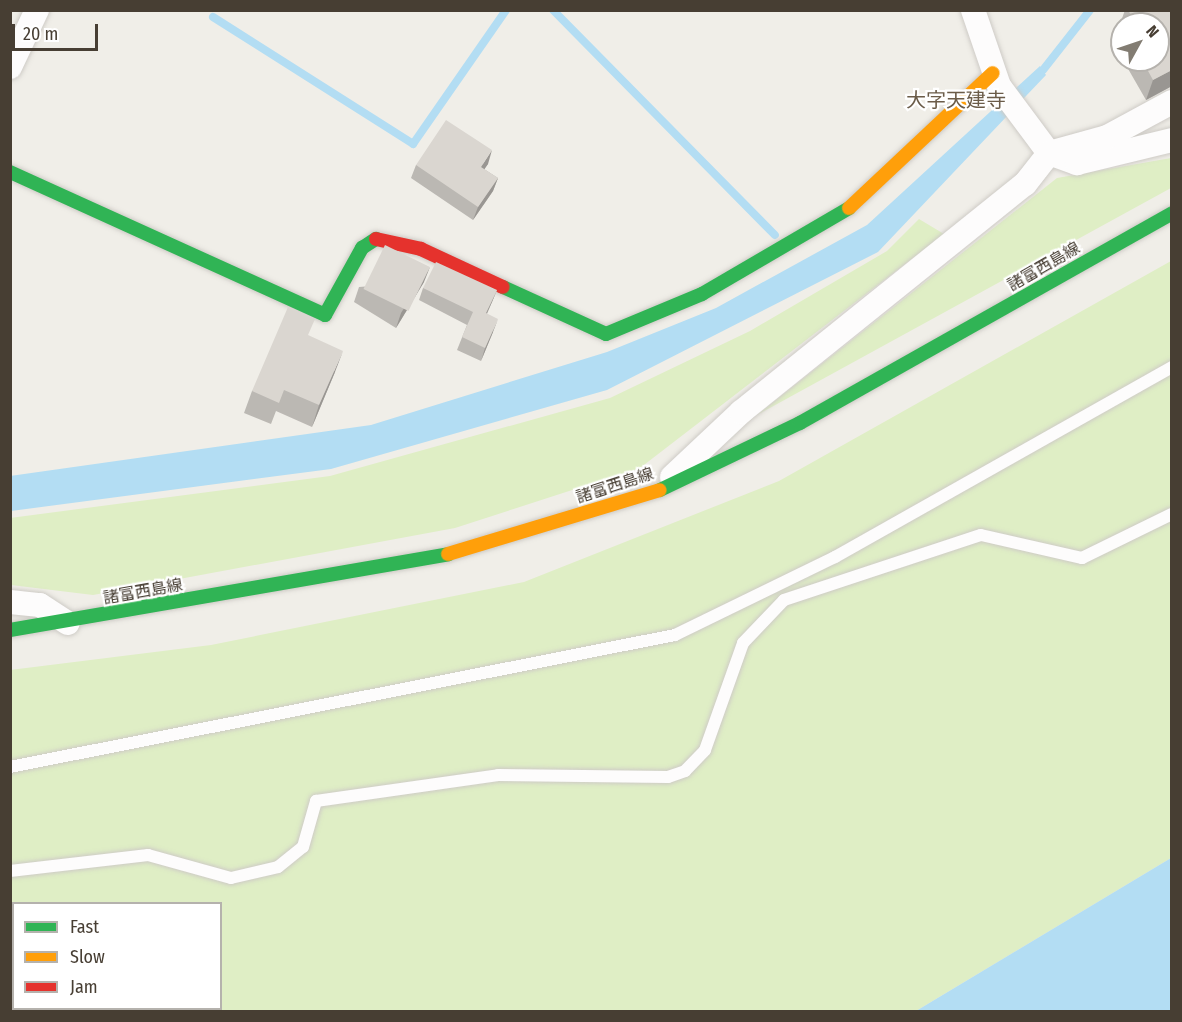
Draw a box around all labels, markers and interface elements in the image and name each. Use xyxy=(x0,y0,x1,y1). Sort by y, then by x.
scale bar xyxy=(15,12,100,50)
north arrow xyxy=(1110,12,1170,72)
text: N xyxy=(1142,22,1163,41)
text: 20 m xyxy=(23,23,58,45)
district label: 大字天建寺 xyxy=(906,88,1006,112)
street label: 諸富西島線 xyxy=(1005,239,1083,295)
street label: 諸富西島線 xyxy=(574,465,656,507)
street label: 諸富西島線 xyxy=(102,576,184,608)
legend xyxy=(12,902,222,1010)
text: Fast xyxy=(70,916,99,938)
text: Slow xyxy=(70,946,105,968)
text: Jam xyxy=(70,976,98,998)

